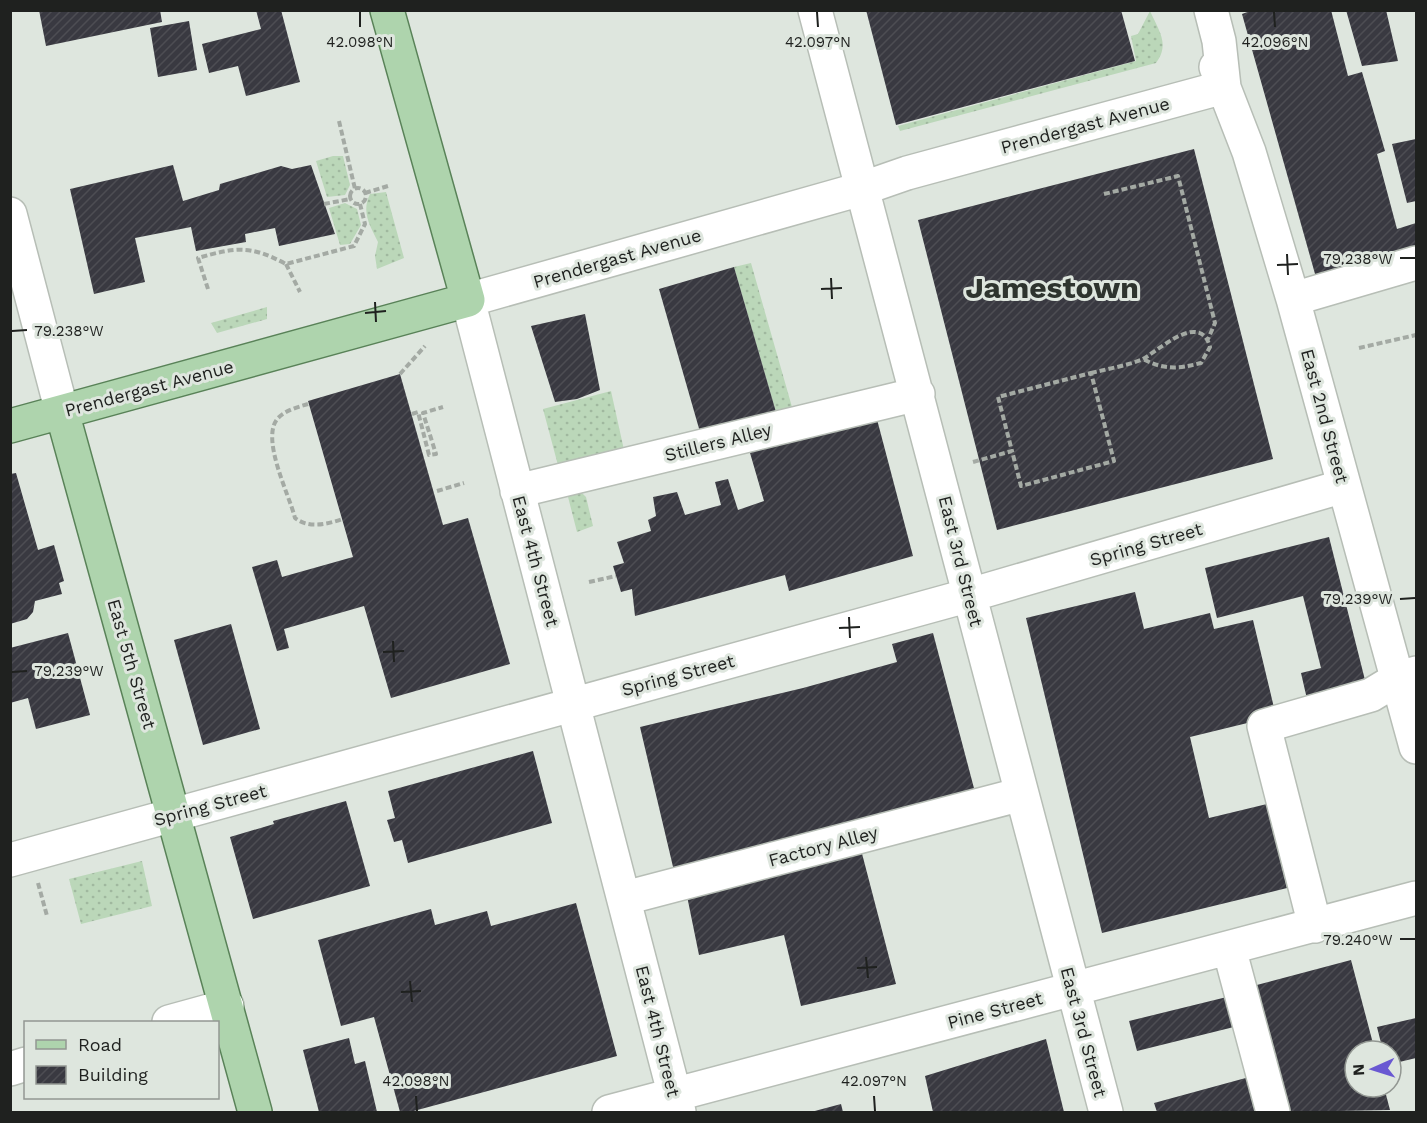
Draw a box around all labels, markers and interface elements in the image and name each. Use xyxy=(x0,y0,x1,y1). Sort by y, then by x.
text: 42.098°N xyxy=(326,33,394,51)
text: 42.097°N xyxy=(785,33,851,51)
text: 42.096°N xyxy=(1241,33,1309,51)
street label: Prendergast Avenue xyxy=(998,92,1172,158)
street label: Prendergast Avenue xyxy=(530,224,704,292)
text: 79.238°W xyxy=(1323,250,1393,268)
district label: Jamestown xyxy=(965,270,1139,305)
text: 79.238°W xyxy=(34,322,104,340)
street label: East 2nd Street xyxy=(1297,347,1353,486)
street label: Prendergast Avenue xyxy=(62,355,236,421)
street label: Stillers Alley xyxy=(662,418,774,465)
street label: East 4th Street xyxy=(508,493,564,629)
street label: East 3rd Street xyxy=(935,493,988,629)
street label: Spring Street xyxy=(1087,518,1205,570)
text: 79.239°W xyxy=(1323,590,1393,608)
street label: East 5th Street xyxy=(103,597,161,732)
street label: Spring Street xyxy=(619,650,737,700)
text: 79.239°W xyxy=(34,662,104,680)
street label: Spring Street xyxy=(151,780,269,830)
street label: Factory Alley xyxy=(766,821,881,871)
text: 79.240°W xyxy=(1323,931,1393,949)
street label: East 4th Street xyxy=(632,963,685,1099)
street label: East 3rd Street xyxy=(1057,965,1112,1100)
street label: Pine Street xyxy=(945,987,1045,1033)
legend xyxy=(24,1021,219,1099)
text: Road xyxy=(78,1034,122,1055)
north arrow xyxy=(1343,1039,1403,1099)
text: N xyxy=(1349,1063,1368,1076)
text: Building xyxy=(78,1064,148,1085)
text: 42.098°N xyxy=(382,1072,450,1090)
text: 42.097°N xyxy=(841,1072,907,1090)

